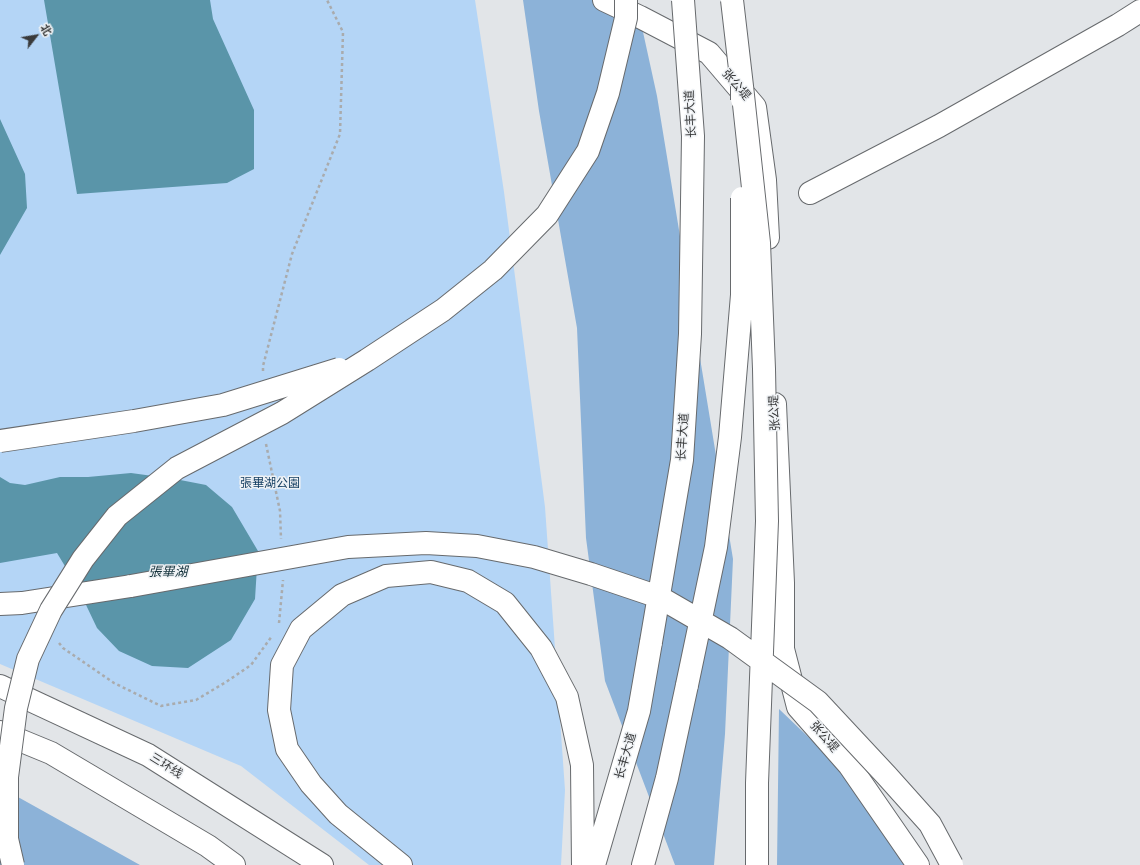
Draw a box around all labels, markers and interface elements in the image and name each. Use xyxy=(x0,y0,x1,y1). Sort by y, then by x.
north arrow xyxy=(16,16,56,56)
text: 北 xyxy=(38,22,54,38)
street label: 张公堤 xyxy=(719,67,753,103)
street label: 长丰大道 xyxy=(683,90,699,138)
street label: 张公堤 xyxy=(767,395,783,431)
street label: 长丰大道 xyxy=(674,413,692,461)
park label: 張畢湖公園 xyxy=(240,477,300,491)
water label: 張畢湖 xyxy=(149,564,187,580)
street label: 张公堤 xyxy=(807,719,841,755)
street label: 长丰大道 xyxy=(612,731,640,781)
street label: 三环线 xyxy=(147,750,185,782)

